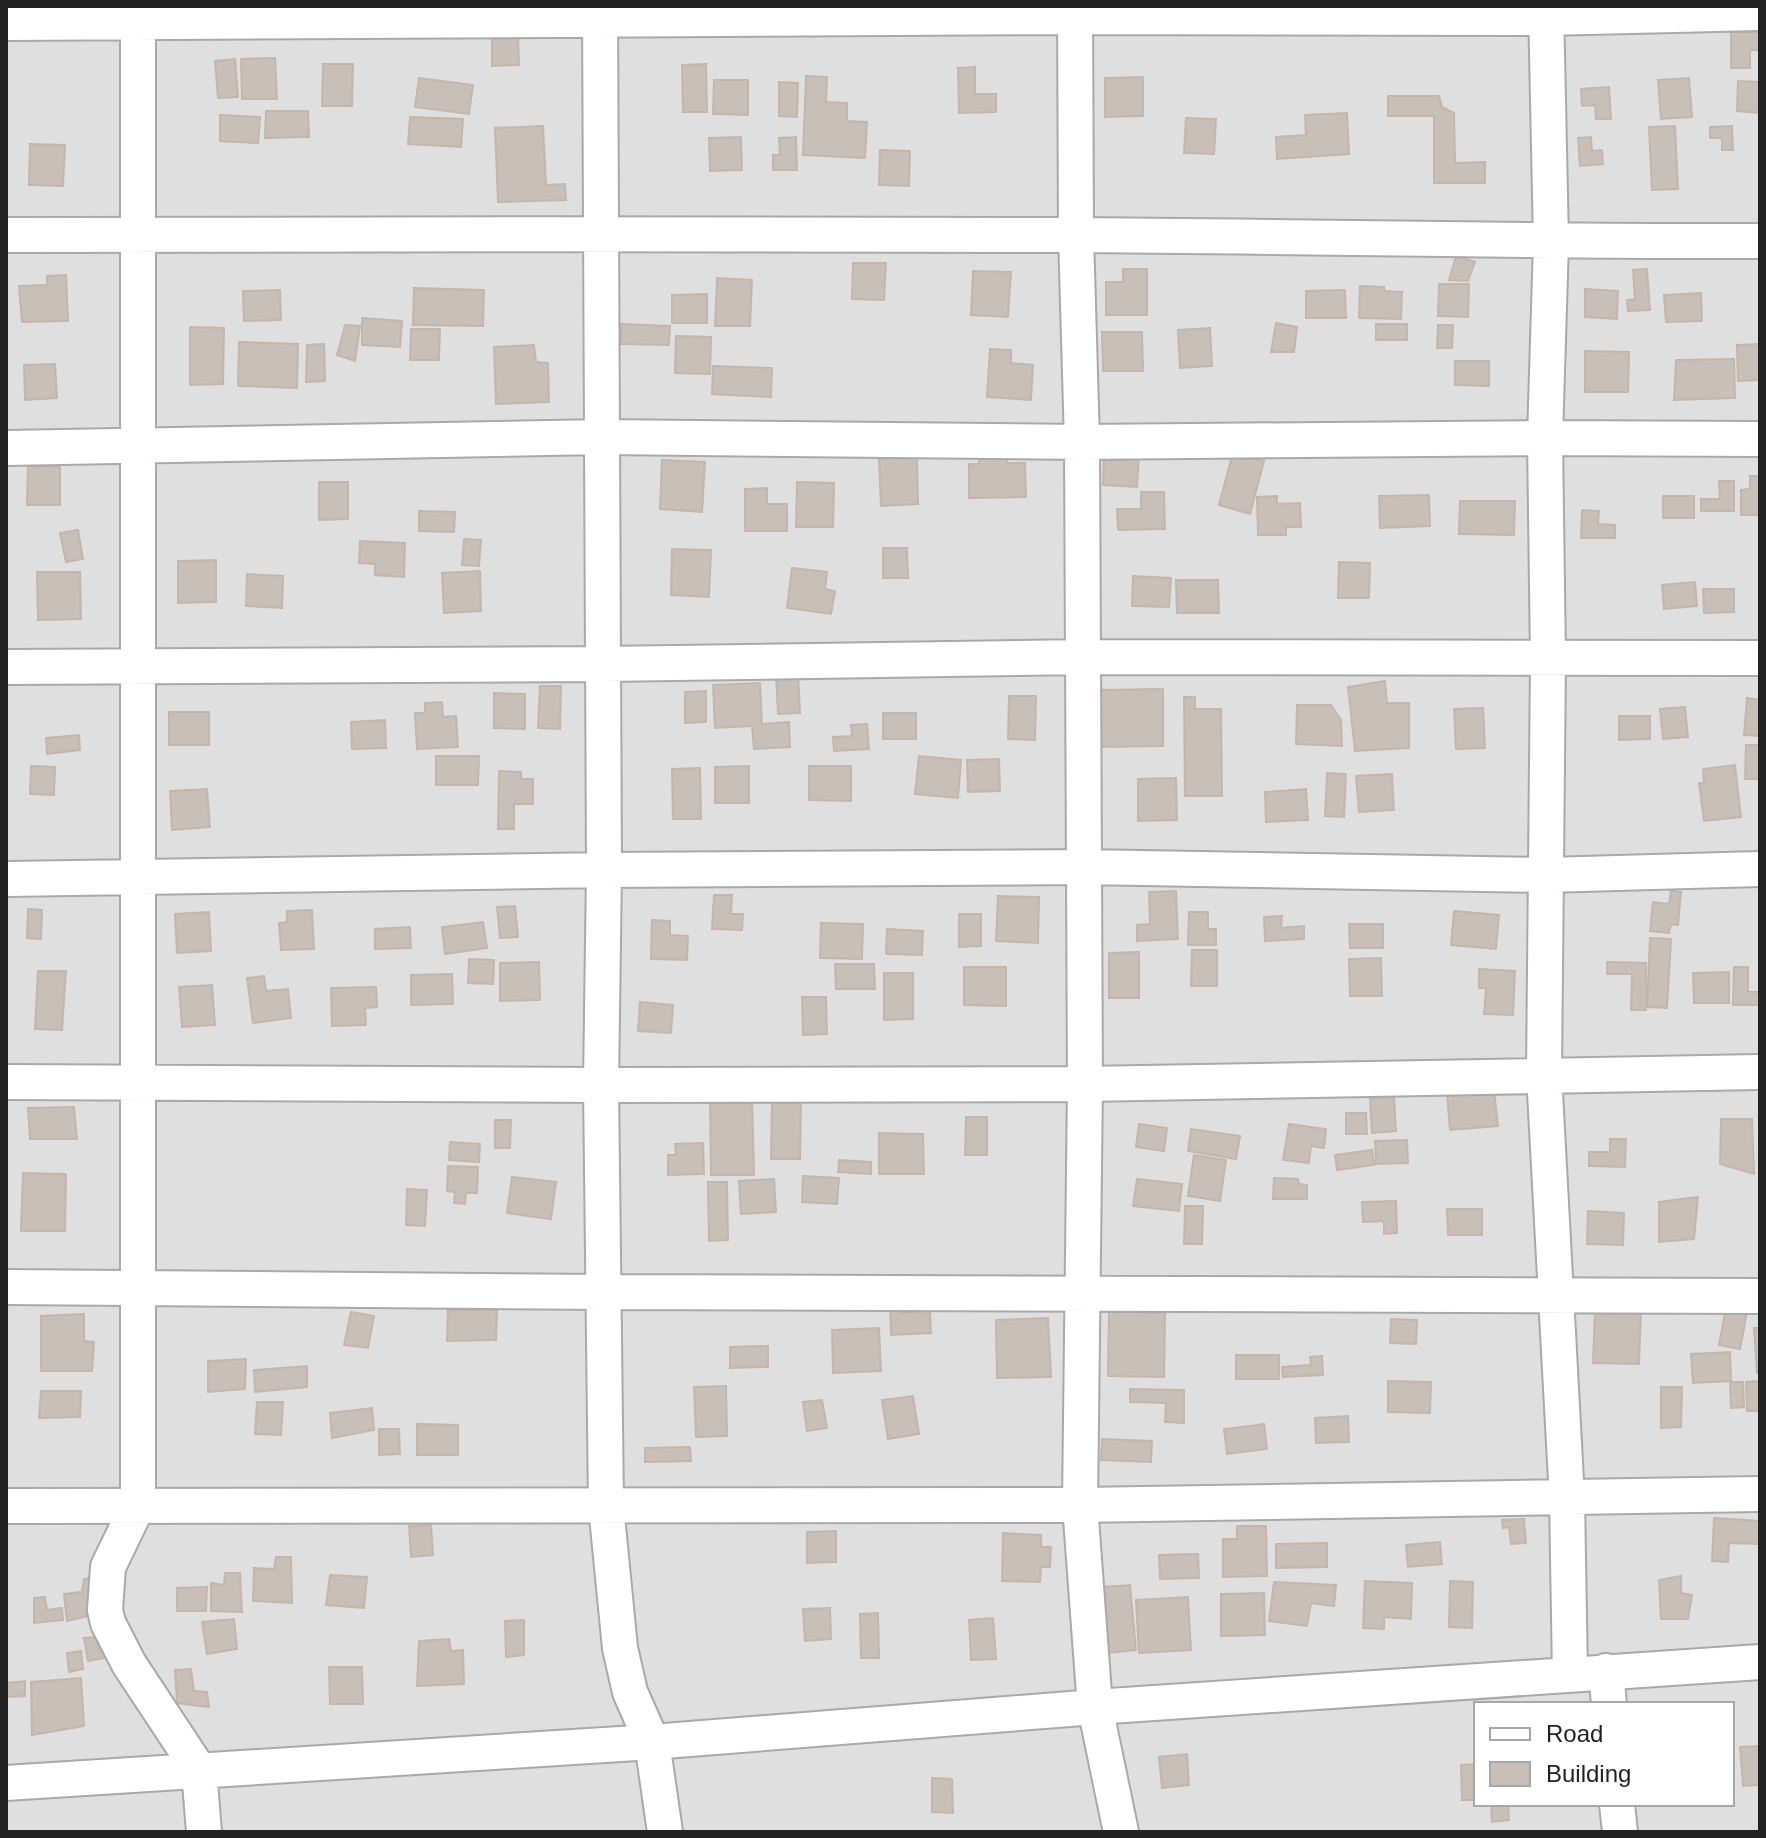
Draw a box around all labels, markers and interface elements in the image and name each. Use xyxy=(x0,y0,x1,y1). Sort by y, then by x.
legend xyxy=(1474,1702,1734,1806)
text: Road xyxy=(1546,1720,1603,1747)
text: Building xyxy=(1546,1760,1631,1787)

